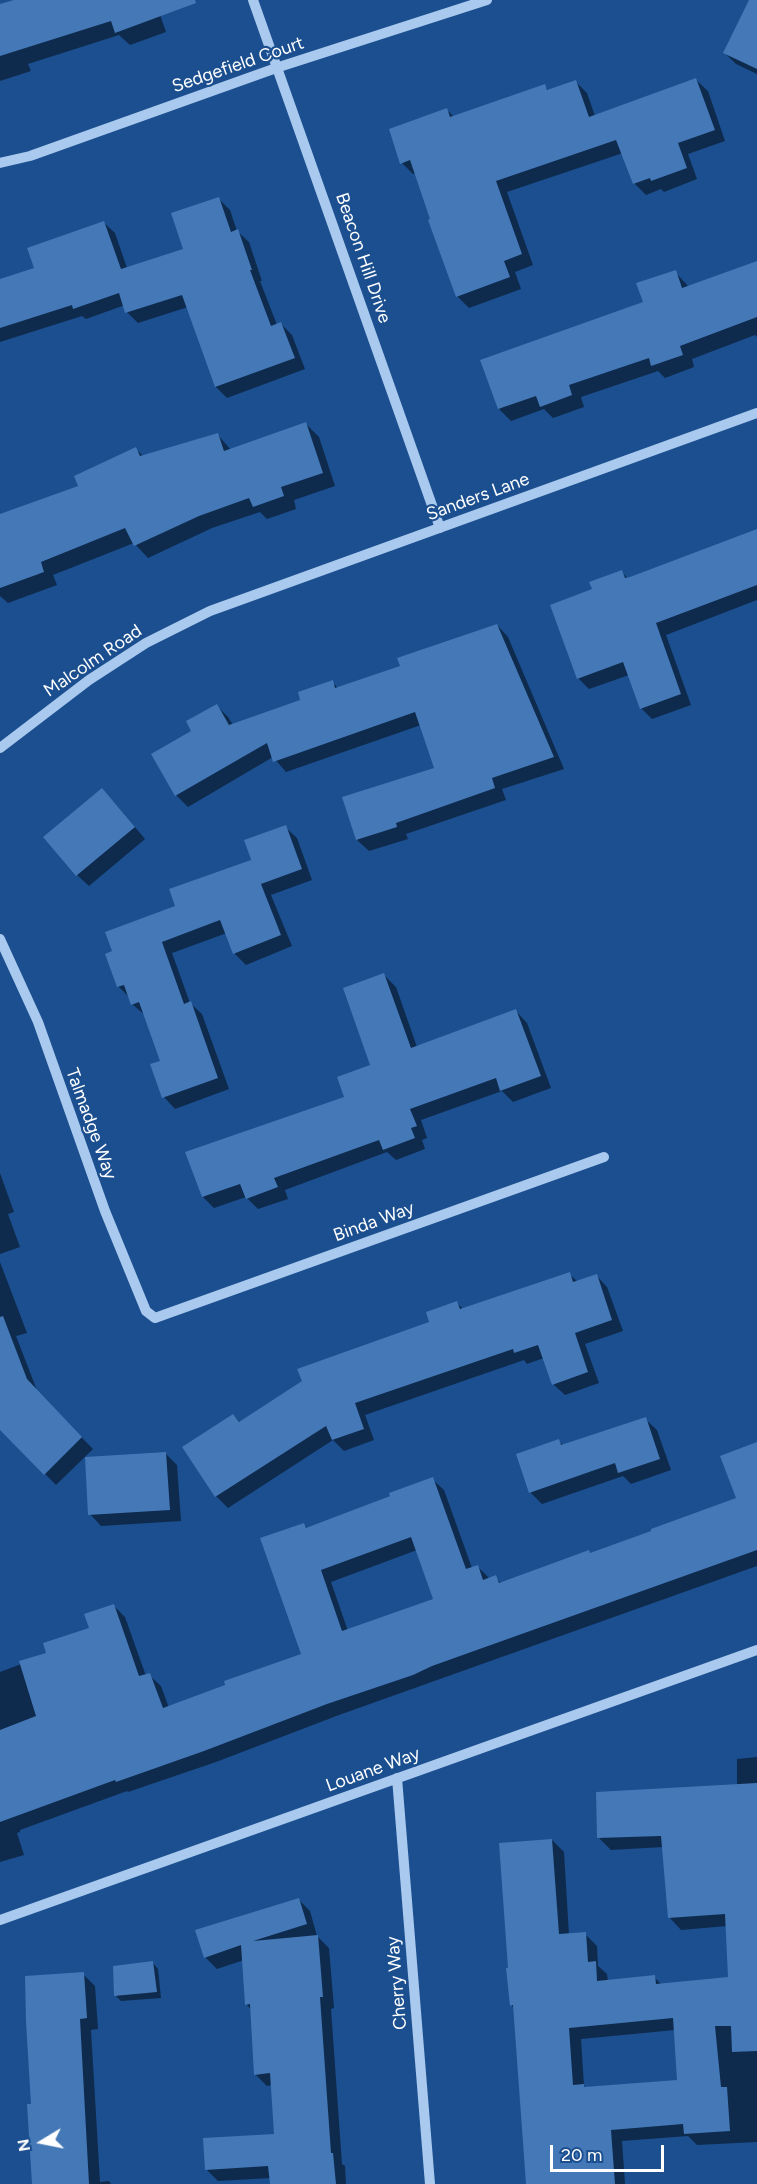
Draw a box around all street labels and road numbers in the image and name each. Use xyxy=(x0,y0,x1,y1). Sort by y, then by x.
street label: Sedgefield Court xyxy=(169,32,307,98)
street label: Beacon Hill Drive xyxy=(331,190,395,326)
street label: Sanders Lane xyxy=(424,468,532,526)
street label: Malcolm Road xyxy=(40,620,146,702)
street label: Talmadge Way xyxy=(61,1065,121,1183)
street label: Binda Way xyxy=(331,1197,417,1247)
street label: Louane Way xyxy=(323,1743,423,1797)
street label: Cherry Way xyxy=(382,1935,412,2031)

